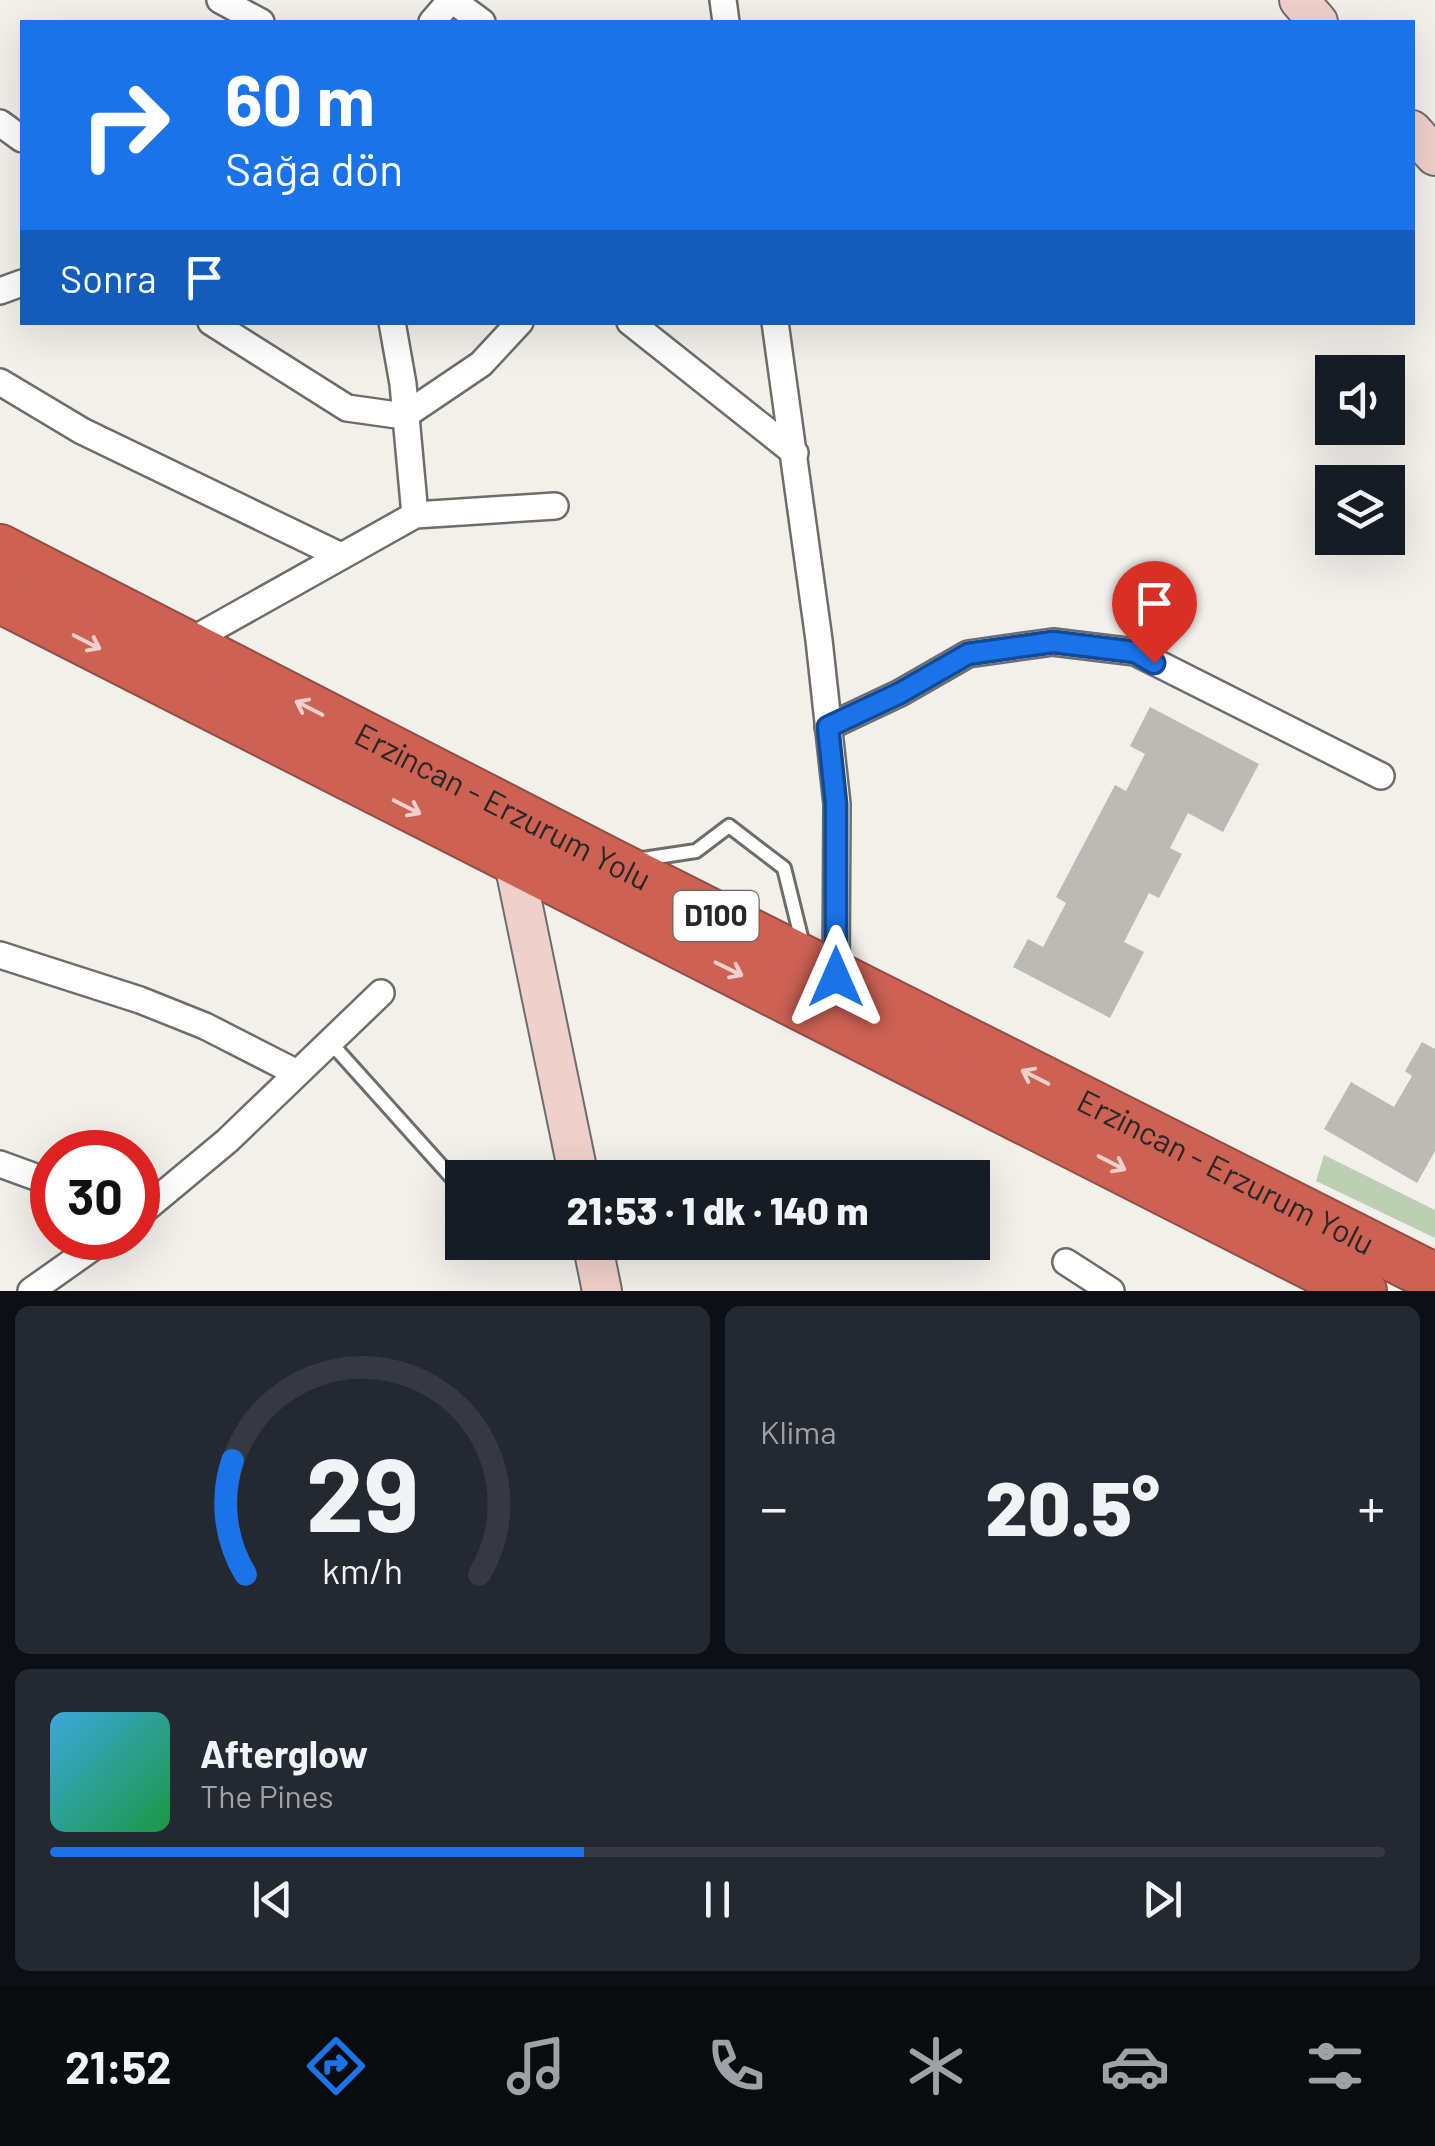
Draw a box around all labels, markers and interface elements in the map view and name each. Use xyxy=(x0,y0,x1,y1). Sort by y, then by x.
text: 60 m xyxy=(225,56,375,140)
icon: right xyxy=(60,60,190,190)
text: Sağa dön xyxy=(225,141,403,195)
icon: arrive xyxy=(177,250,232,305)
text: Sonra xyxy=(60,255,157,301)
map controls xyxy=(1315,355,1405,555)
button: sound xyxy=(1315,355,1405,445)
button: layers xyxy=(1315,465,1405,555)
pin xyxy=(1112,561,1197,664)
icon: arrive xyxy=(1127,576,1182,631)
one-way arrow xyxy=(71,633,101,652)
one-way arrow xyxy=(294,698,324,717)
street label: Erzincan - Erzurum Yolu xyxy=(349,714,658,897)
one-way arrow xyxy=(391,798,421,817)
road number: D100 xyxy=(674,891,758,941)
position arrow xyxy=(784,925,888,1029)
one-way arrow xyxy=(713,960,743,979)
one-way arrow xyxy=(1021,1067,1051,1086)
street label: Erzincan - Erzurum Yolu xyxy=(1072,1080,1381,1261)
speed limit sign: 30 xyxy=(30,1130,160,1260)
one-way arrow xyxy=(1096,1154,1126,1174)
text: 21:53 · 1 dk · 140 m xyxy=(567,1187,868,1233)
text: Klima xyxy=(760,1412,837,1450)
text: 29 xyxy=(306,1428,419,1553)
text: 20.5° xyxy=(985,1461,1160,1551)
text: − xyxy=(760,1473,788,1539)
text: + xyxy=(1357,1473,1385,1539)
text: km/h xyxy=(322,1548,403,1591)
text: Afterglow xyxy=(200,1730,368,1776)
text: The Pines xyxy=(200,1776,334,1814)
icon: previous xyxy=(245,1872,300,1927)
icon: pause xyxy=(690,1872,745,1927)
icon: next xyxy=(1135,1872,1190,1927)
icon: directions xyxy=(301,2031,371,2101)
icon: music xyxy=(501,2031,571,2101)
icon: phone xyxy=(701,2031,771,2101)
icon: climate xyxy=(901,2031,971,2101)
icon: car xyxy=(1100,2031,1170,2101)
icon: filters xyxy=(1300,2031,1370,2101)
text: 21:52 xyxy=(65,2039,172,2093)

